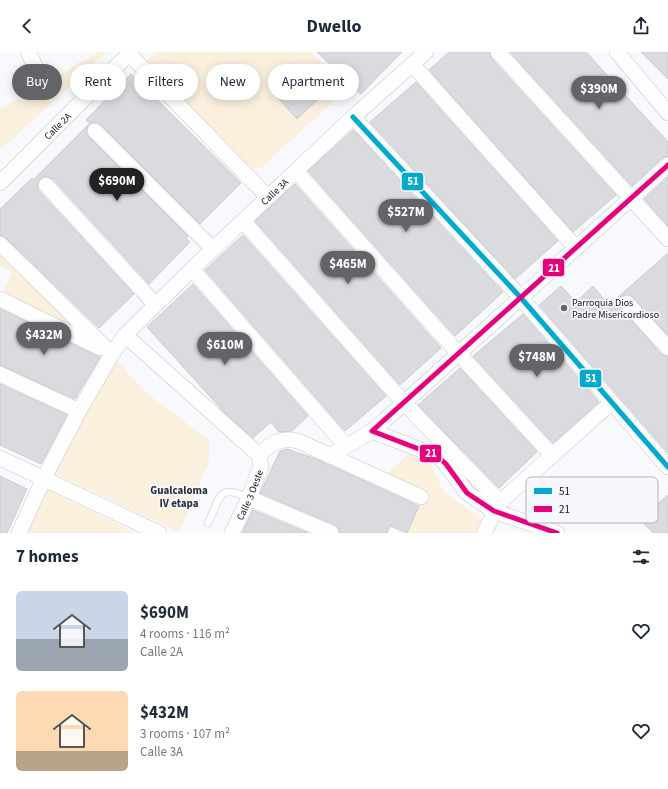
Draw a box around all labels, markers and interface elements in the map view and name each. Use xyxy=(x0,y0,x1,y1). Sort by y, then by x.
text: Dwello xyxy=(307,14,361,39)
icon: back xyxy=(16,15,38,37)
icon: share xyxy=(630,15,652,37)
chip: Buy xyxy=(12,64,62,100)
chip: Rent xyxy=(70,64,126,100)
chip: Filters xyxy=(134,64,198,100)
chip: New xyxy=(206,64,260,100)
chip: Apartment xyxy=(268,64,359,100)
pin: $390M xyxy=(571,76,627,110)
text: $390M xyxy=(580,80,618,98)
street label: Calle 2A xyxy=(41,109,75,143)
pin: $690M xyxy=(89,168,145,202)
text: $690M xyxy=(98,172,136,190)
line badge: 51 xyxy=(401,172,424,191)
text: 51 xyxy=(407,174,419,189)
street label: Calle 3A xyxy=(258,175,292,209)
pin: $527M xyxy=(378,199,434,233)
text: $527M xyxy=(387,203,425,221)
pin: $465M xyxy=(320,251,376,285)
text: $465M xyxy=(329,255,367,273)
line badge: 21 xyxy=(542,258,565,277)
text: 21 xyxy=(548,261,560,276)
place label: Parroquia Dios Padre Misericordioso xyxy=(572,296,659,322)
marker: Parroquia Dios Padre Misericordioso xyxy=(559,303,569,313)
pin: $432M xyxy=(16,322,72,356)
text: $432M xyxy=(25,326,63,344)
pin: $610M xyxy=(197,332,253,366)
text: $610M xyxy=(206,336,244,354)
pin: $748M xyxy=(509,344,565,378)
text: $748M xyxy=(518,348,556,366)
line badge: 51 xyxy=(579,369,602,388)
text: 51 xyxy=(585,371,597,386)
line badge: 21 xyxy=(419,444,442,463)
text: 21 xyxy=(425,446,437,461)
street label: Calle 3 Oeste xyxy=(233,468,267,523)
legend xyxy=(526,477,658,523)
district label: Gualcaloma IV etapa xyxy=(150,483,208,511)
text: 51 xyxy=(559,484,570,499)
text: 21 xyxy=(559,502,570,517)
text: 7 homes xyxy=(16,545,78,569)
icon: filters xyxy=(630,546,652,568)
text: $690M xyxy=(140,601,189,625)
icon: home xyxy=(48,607,96,655)
icon: heart xyxy=(630,620,652,642)
text: 4 rooms · 116 m² xyxy=(140,625,230,643)
text: Calle 2A xyxy=(140,643,183,661)
text: $432M xyxy=(140,701,189,725)
icon: home xyxy=(48,707,96,755)
icon: heart xyxy=(630,720,652,742)
text: 3 rooms · 107 m² xyxy=(140,725,230,743)
text: Calle 3A xyxy=(140,743,183,761)

